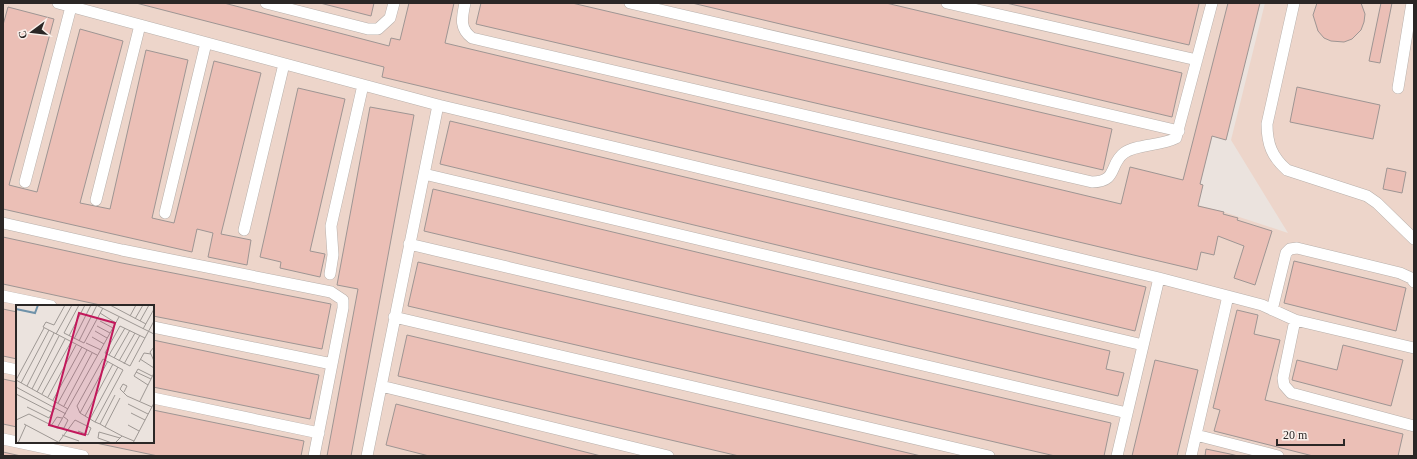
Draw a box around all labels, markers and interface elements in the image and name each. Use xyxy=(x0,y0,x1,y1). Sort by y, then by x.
north arrow xyxy=(12,12,52,52)
text: С xyxy=(16,29,29,40)
inset map xyxy=(16,305,154,443)
scale bar xyxy=(1277,421,1344,447)
text: 20 m xyxy=(1283,428,1308,442)

